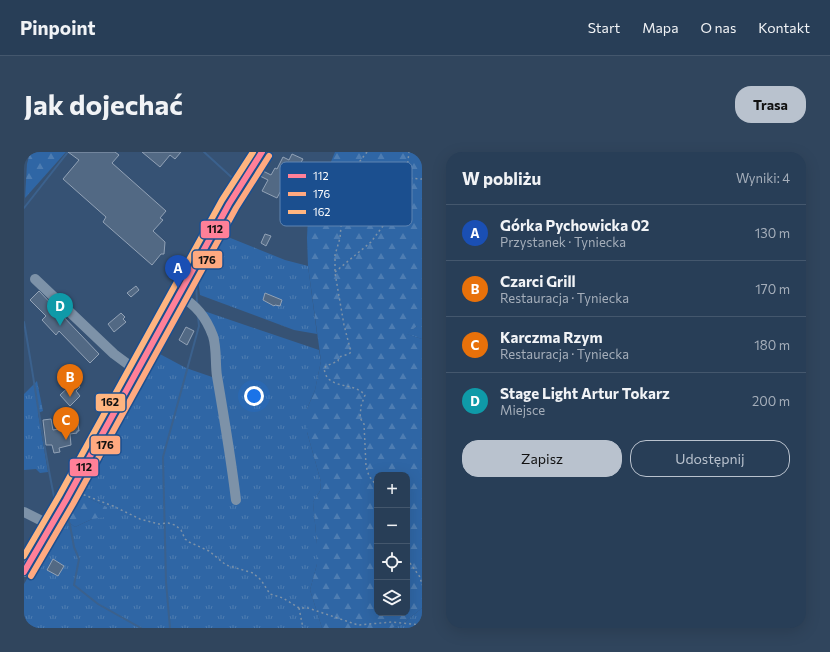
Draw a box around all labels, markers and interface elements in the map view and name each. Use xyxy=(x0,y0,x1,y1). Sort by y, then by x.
text: Pinpoint xyxy=(20,16,96,39)
text: Start xyxy=(588,19,620,36)
text: Mapa xyxy=(642,19,678,36)
text: O nas xyxy=(700,19,736,36)
text: Kontakt xyxy=(758,19,810,36)
button: Trasa xyxy=(735,86,806,123)
text: Jak dojechać xyxy=(24,87,183,121)
legend xyxy=(280,162,412,226)
text: W pobliżu xyxy=(462,168,541,189)
text: 112 xyxy=(313,169,329,182)
text: Wyniki: 4 xyxy=(736,170,790,186)
text: 176 xyxy=(313,187,330,200)
text: 162 xyxy=(313,205,330,218)
text: Górka Pychowicka 02 xyxy=(500,216,649,234)
line badge: 112 xyxy=(200,220,230,239)
text: 112 xyxy=(207,222,223,235)
text: A xyxy=(470,225,480,241)
text: 130 m xyxy=(755,225,790,241)
text: Przystanek · Tyniecka xyxy=(500,234,626,250)
line badge: 176 xyxy=(192,250,223,269)
text: 176 xyxy=(198,253,216,266)
pin: A xyxy=(165,255,191,288)
text: Czarci Grill xyxy=(500,272,576,290)
text: B xyxy=(471,281,479,297)
text: 170 m xyxy=(755,281,790,297)
text: Restauracja · Tyniecka xyxy=(500,290,629,306)
pin: D xyxy=(47,293,73,326)
text: Karczma Rzym xyxy=(500,328,603,346)
text: C xyxy=(471,337,479,353)
text: 180 m xyxy=(754,337,790,353)
text: Restauracja · Tyniecka xyxy=(500,346,629,362)
pin: B xyxy=(57,364,83,397)
text: Stage Light Artur Tokarz xyxy=(500,384,670,402)
your location xyxy=(244,386,264,406)
line badge: 162 xyxy=(95,393,126,412)
text: D xyxy=(470,393,480,409)
text: 200 m xyxy=(752,393,790,409)
text: 162 xyxy=(101,395,119,408)
text: Miejsce xyxy=(500,402,545,418)
pin: C xyxy=(53,407,79,440)
line badge: 176 xyxy=(90,435,121,455)
text: 176 xyxy=(96,438,114,451)
button: Zapisz xyxy=(462,440,622,477)
button: Udostępnij xyxy=(630,440,790,477)
line badge: 112 xyxy=(69,458,99,477)
text: 112 xyxy=(76,460,92,473)
map controls xyxy=(374,472,410,616)
button: + xyxy=(374,472,410,508)
button: − xyxy=(374,508,410,544)
button: locate xyxy=(374,544,410,580)
button: layers xyxy=(374,580,410,616)

